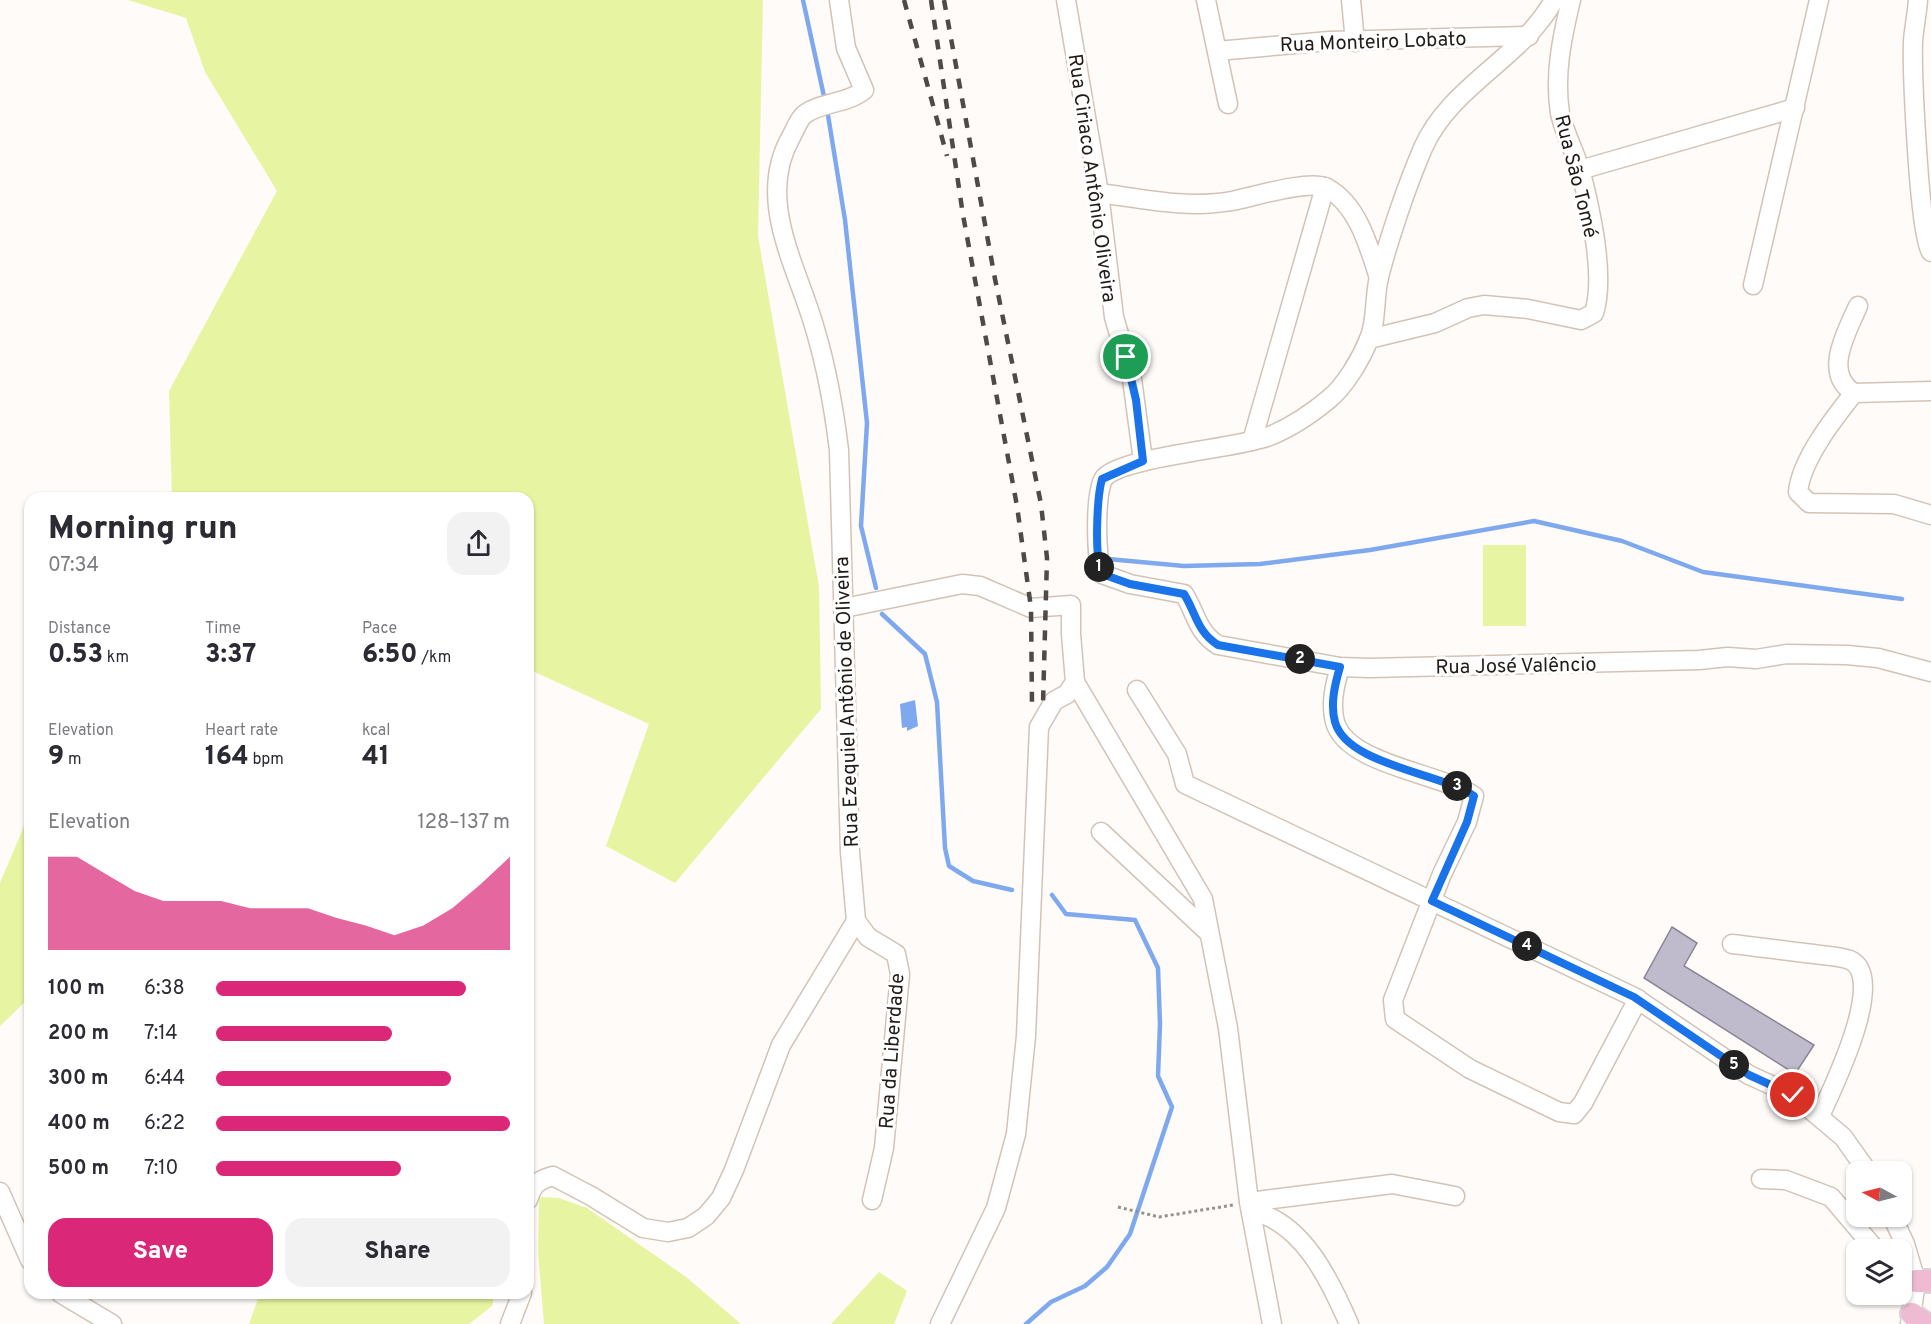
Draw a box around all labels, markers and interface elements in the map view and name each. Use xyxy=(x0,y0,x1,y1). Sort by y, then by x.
street label: Rua Monteiro Lobato xyxy=(1279,27,1467,59)
street label: Rua Ciriaco Antônio Oliveira xyxy=(1061,52,1121,304)
street label: Rua São Tomé xyxy=(1547,112,1603,241)
pin xyxy=(1100,331,1151,382)
icon: arrive xyxy=(1109,340,1142,373)
text: Morning run xyxy=(48,509,238,551)
button: share xyxy=(447,512,510,575)
pin: 1 xyxy=(1084,552,1114,582)
text: 07:34 xyxy=(48,553,99,579)
street label: Rua Ezequiel Antônio de Oliveira xyxy=(830,556,866,848)
text: 1 xyxy=(1096,557,1102,577)
text: Distance xyxy=(48,619,111,639)
text: Time xyxy=(205,619,241,639)
text: Pace xyxy=(362,619,397,639)
text: 0.53 xyxy=(48,639,103,672)
text: 3:37 xyxy=(205,639,256,672)
text: 6:50 xyxy=(362,639,418,672)
pin: 2 xyxy=(1285,644,1315,674)
text: km xyxy=(103,648,129,668)
text: /km xyxy=(418,648,451,668)
text: 2 xyxy=(1295,649,1305,669)
street label: Rua José Valêncio xyxy=(1435,653,1597,681)
text: Elevation xyxy=(48,721,114,741)
text: Heart rate xyxy=(205,721,278,741)
text: kcal xyxy=(362,721,390,741)
text: 9 xyxy=(48,741,64,774)
text: 164 xyxy=(205,741,249,774)
text: 41 xyxy=(362,741,390,774)
text: m xyxy=(64,750,81,770)
text: bpm xyxy=(249,750,284,770)
pin: 3 xyxy=(1442,771,1472,801)
text: 3 xyxy=(1452,776,1462,796)
text: Elevation xyxy=(48,810,130,836)
text: 128–137 m xyxy=(417,810,510,836)
pin: 4 xyxy=(1512,931,1542,961)
text: 4 xyxy=(1522,936,1532,956)
street label: Rua da Liberdade xyxy=(875,972,911,1130)
text: 100 m xyxy=(48,976,105,1002)
text: 6:38 xyxy=(144,976,185,1002)
text: 200 m xyxy=(48,1021,109,1047)
text: 7:14 xyxy=(144,1021,178,1047)
pin: 5 xyxy=(1719,1050,1749,1080)
text: 5 xyxy=(1729,1055,1739,1075)
text: 300 m xyxy=(48,1066,109,1092)
text: 6:44 xyxy=(144,1066,185,1092)
pin xyxy=(1767,1069,1818,1120)
icon: check xyxy=(1776,1078,1809,1111)
text: 400 m xyxy=(48,1111,110,1137)
text: 6:22 xyxy=(144,1111,185,1137)
text: 500 m xyxy=(48,1156,109,1182)
text: 7:10 xyxy=(144,1156,178,1182)
north arrow xyxy=(1846,1161,1912,1227)
map controls xyxy=(1846,1161,1912,1305)
button: Save xyxy=(48,1218,273,1287)
button: Share xyxy=(285,1218,510,1287)
button: layers xyxy=(1846,1239,1912,1305)

